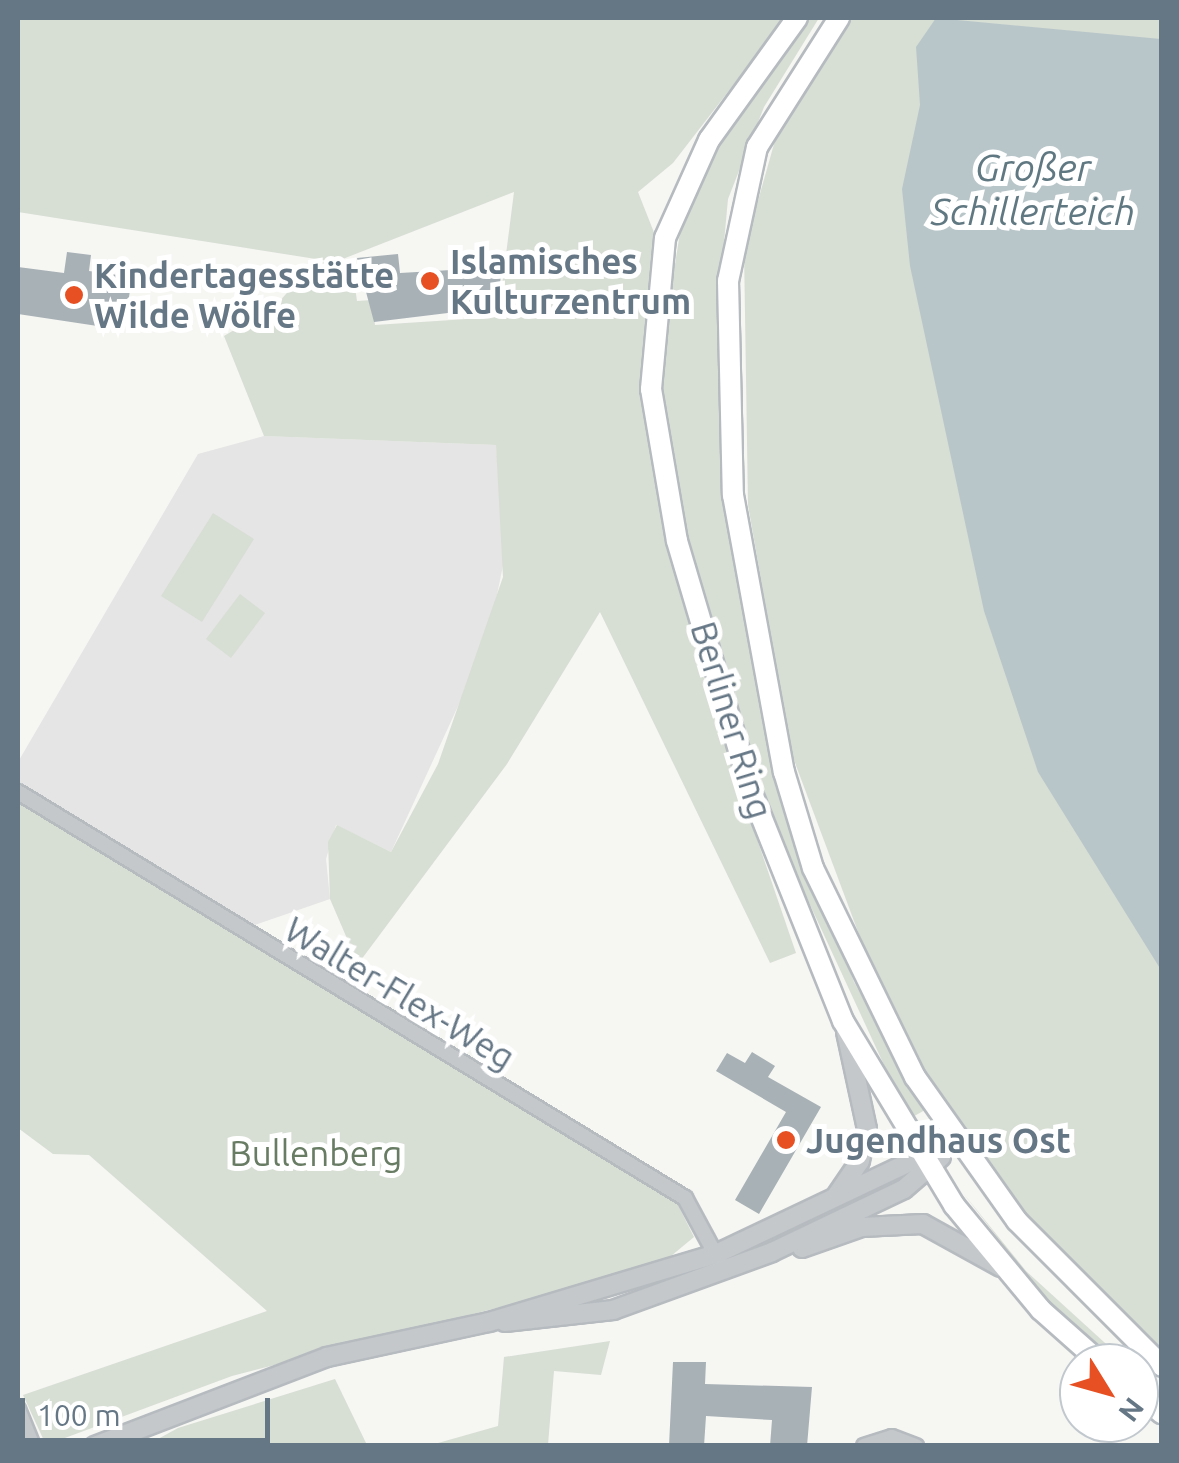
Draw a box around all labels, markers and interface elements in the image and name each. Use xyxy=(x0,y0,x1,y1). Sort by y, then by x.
water label: Großer Schillerteich xyxy=(931,145,1135,234)
place label: Islamisches Kulturzentrum xyxy=(450,240,691,322)
place label: Kindertagesstätte Wilde Wölfe xyxy=(94,254,394,336)
marker: Islamisches Kulturzentrum xyxy=(419,270,441,292)
marker: Kindertagesstätte Wilde Wölfe xyxy=(63,284,85,306)
street label: Berliner Ring xyxy=(682,617,782,823)
street label: Walter-Flex-Weg xyxy=(278,908,522,1078)
place label: Jugendhaus Ost xyxy=(806,1119,1071,1161)
marker: Jugendhaus Ost xyxy=(775,1129,797,1151)
park label: Bullenberg xyxy=(229,1132,403,1174)
north arrow xyxy=(1059,1343,1159,1443)
scale bar xyxy=(25,1378,275,1440)
text: N xyxy=(1113,1392,1150,1428)
text: 100 m xyxy=(37,1398,121,1432)

